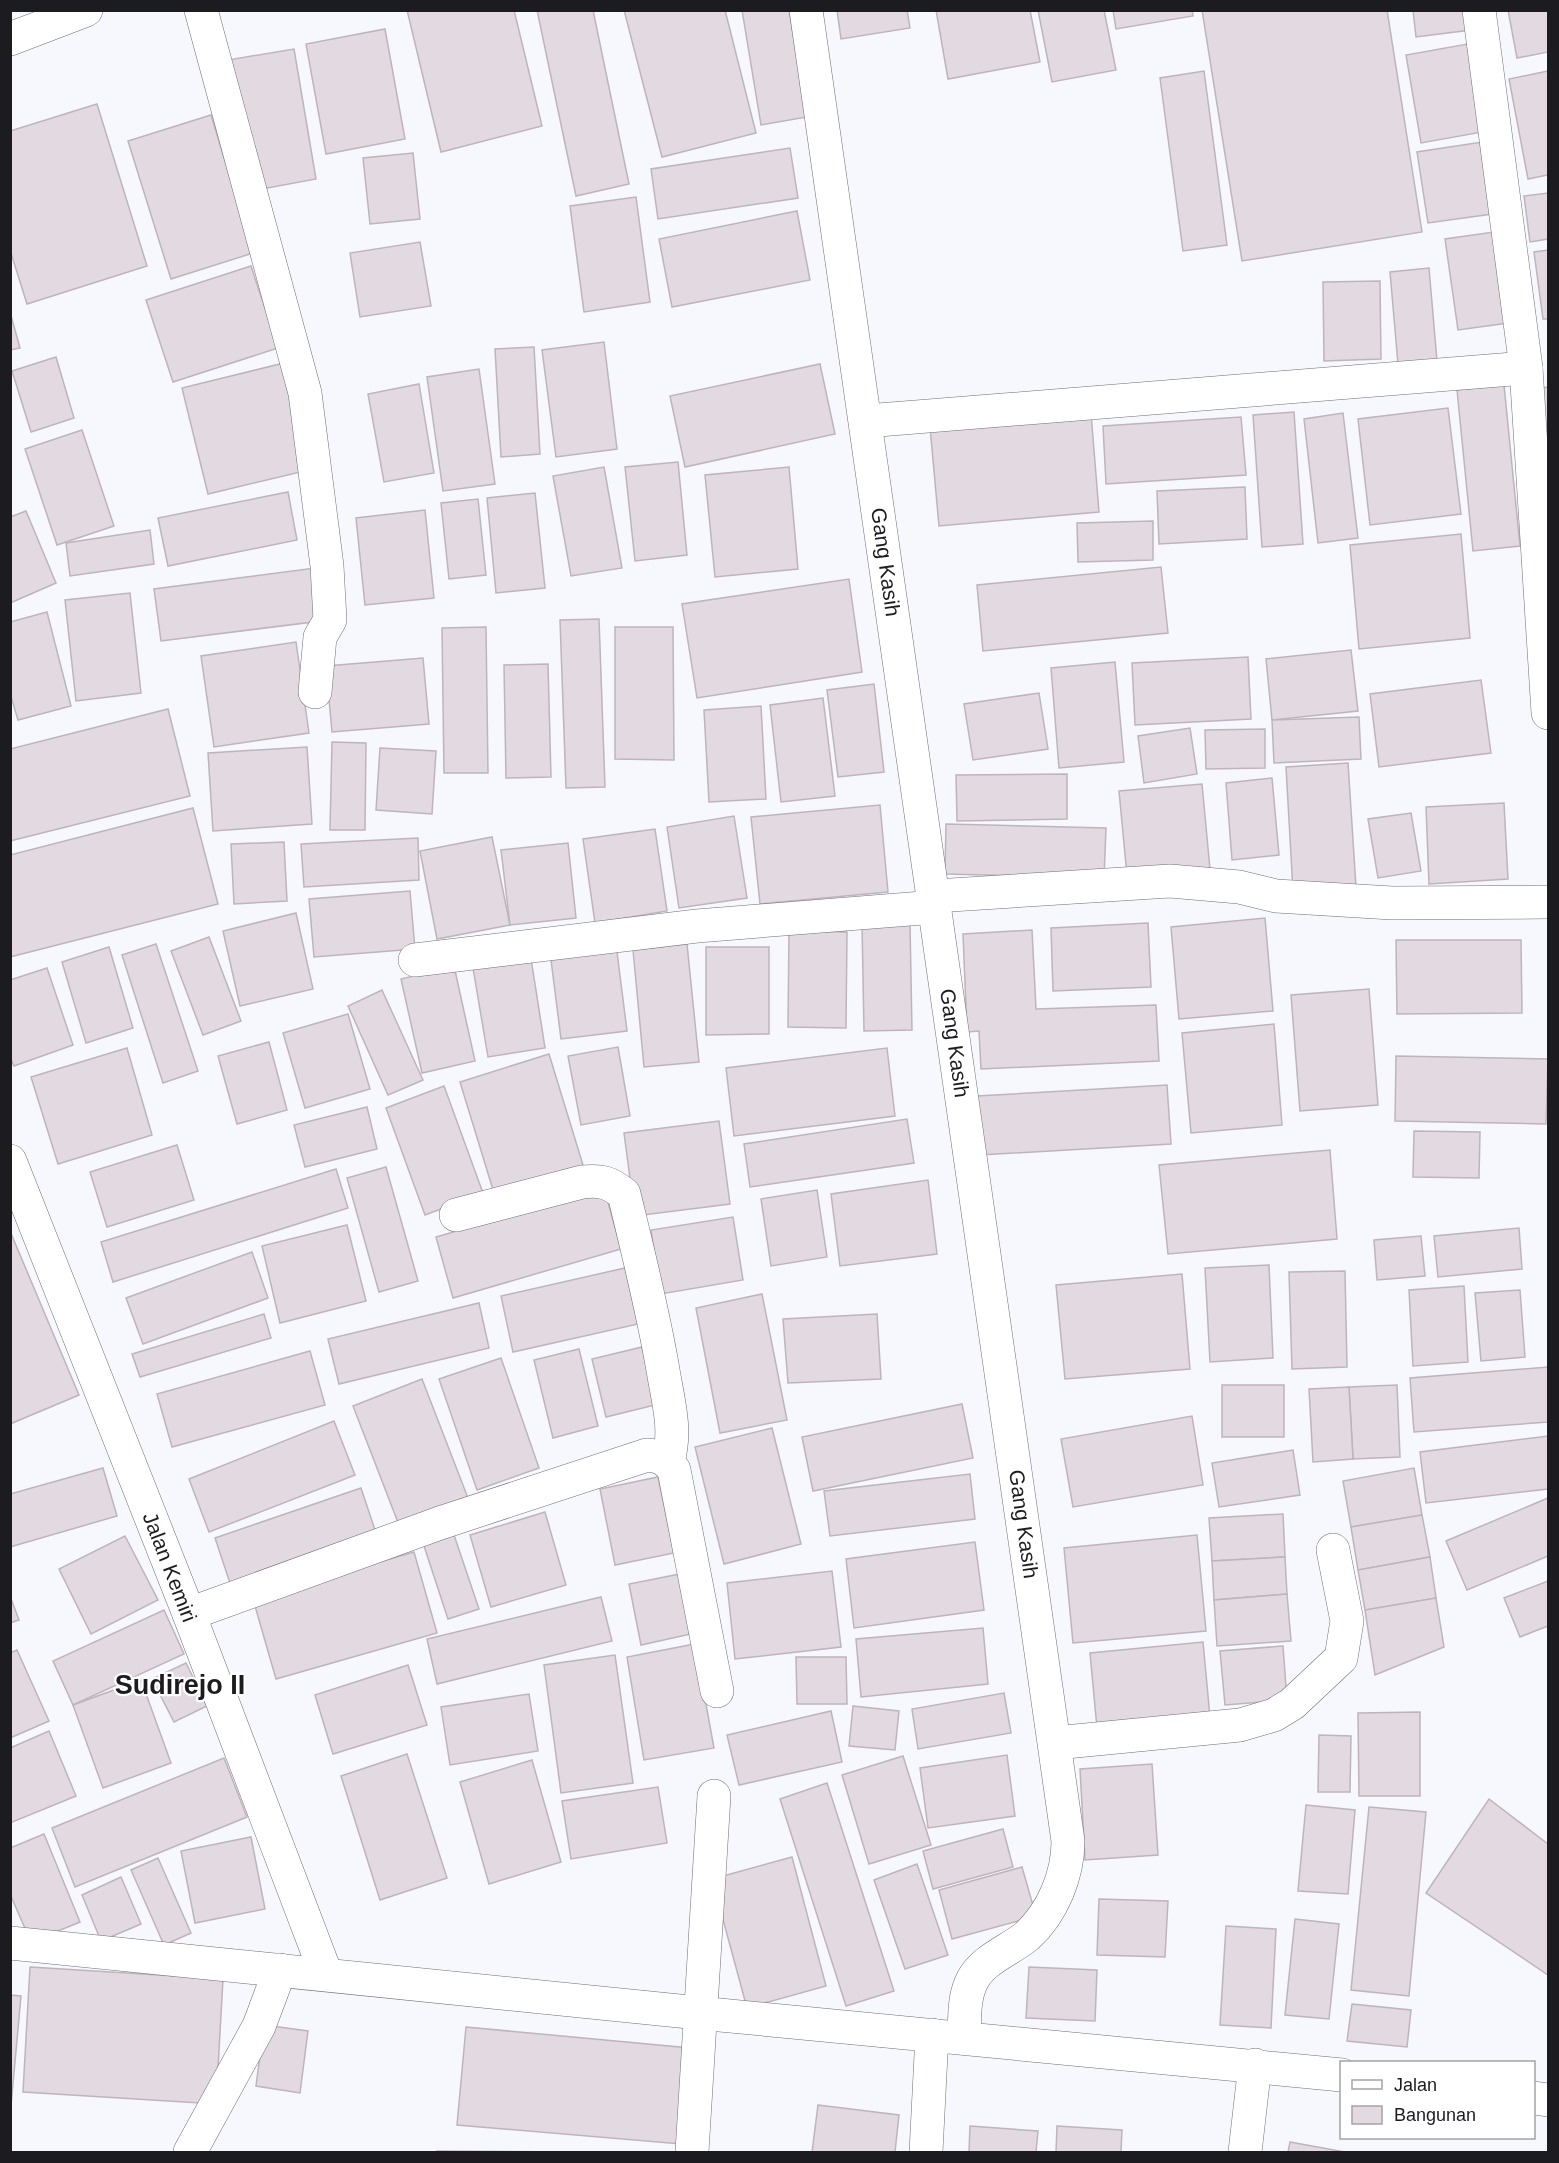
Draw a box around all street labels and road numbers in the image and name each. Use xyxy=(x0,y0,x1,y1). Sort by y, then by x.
street label: Gang Kasih xyxy=(867,506,905,618)
street label: Gang Kasih xyxy=(936,987,974,1099)
street label: Gang Kasih xyxy=(1005,1468,1043,1580)
street label: Jalan Kemiri xyxy=(139,1509,201,1625)

